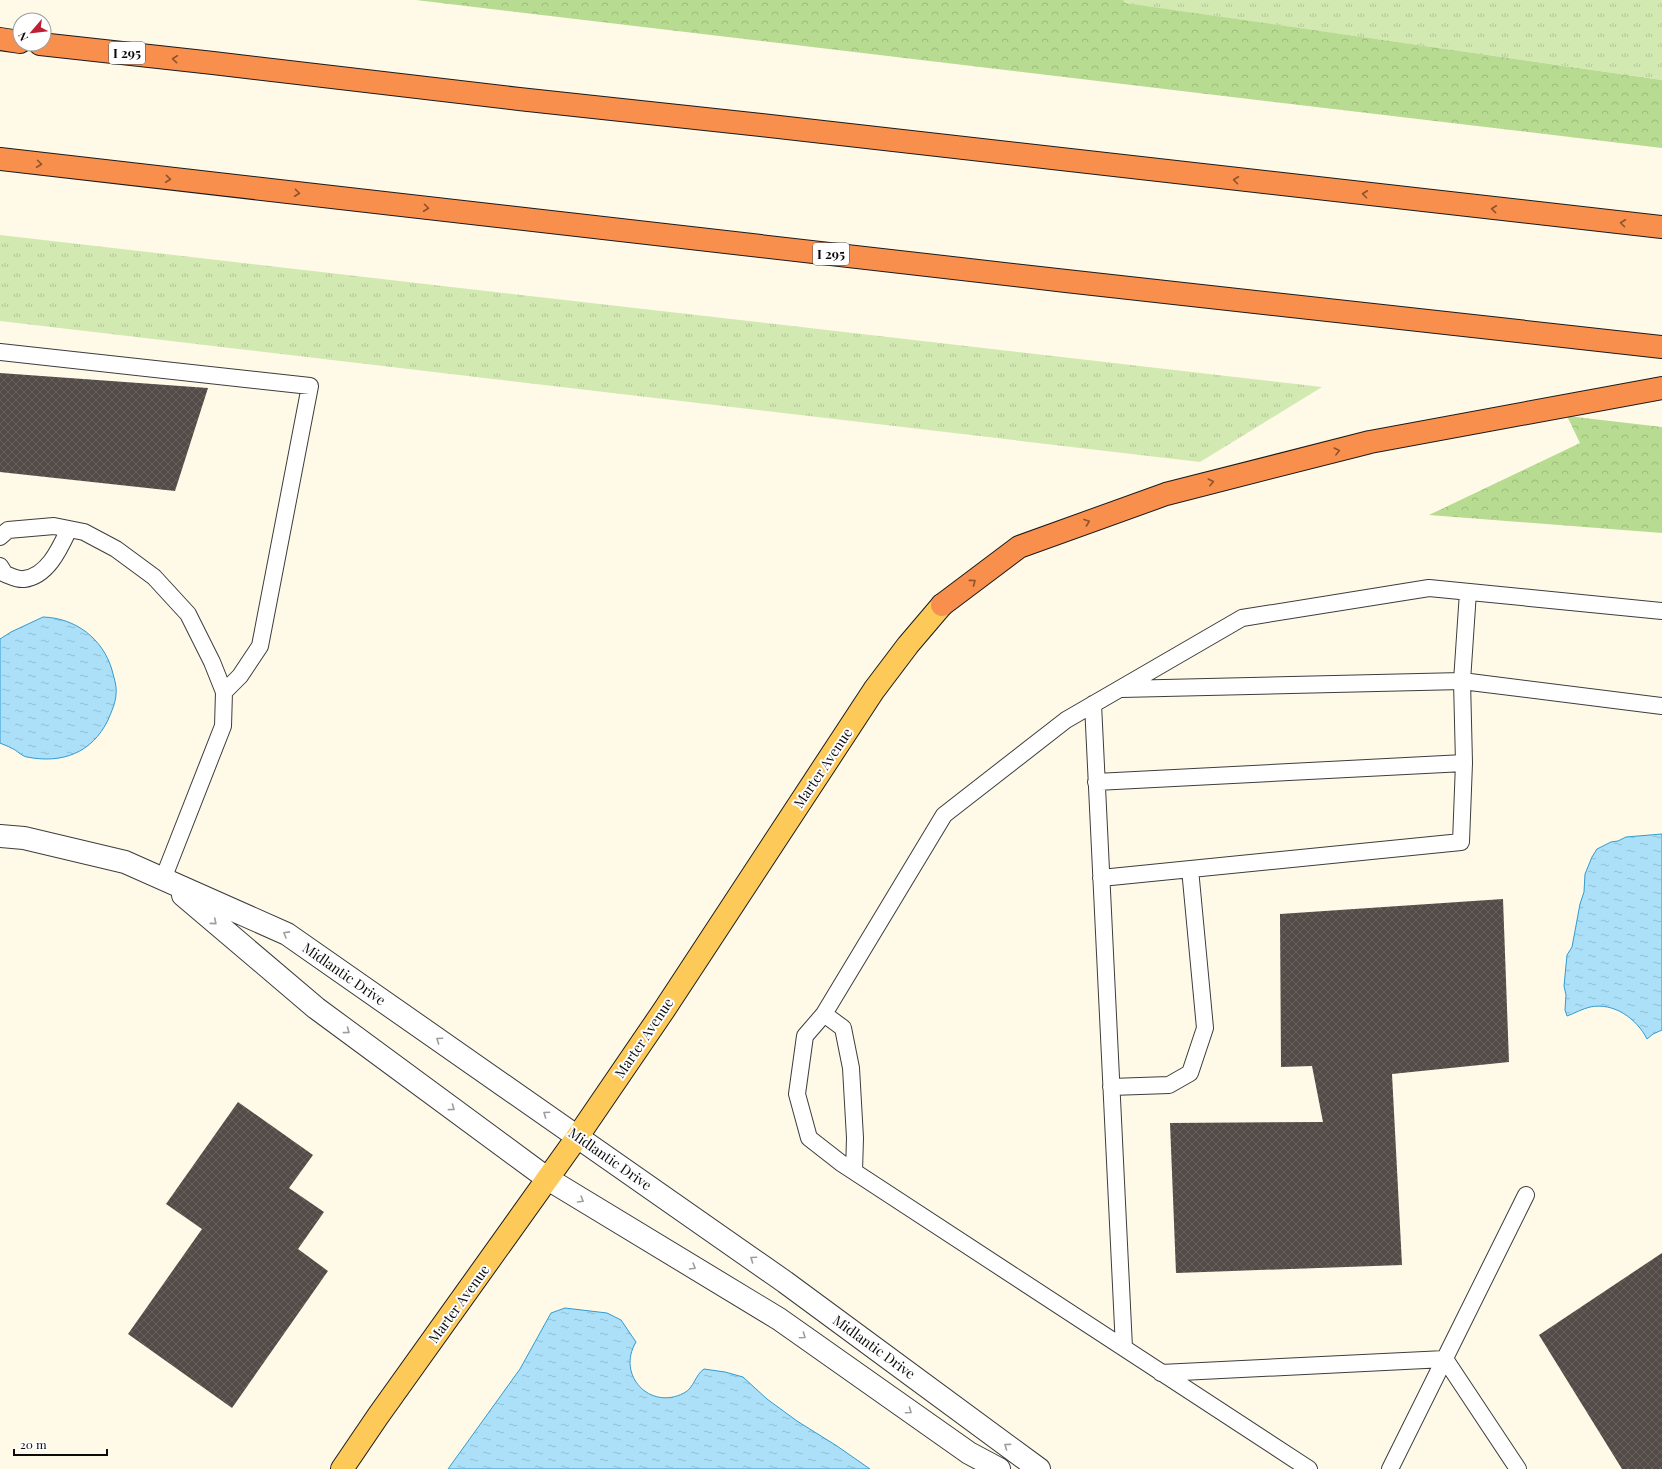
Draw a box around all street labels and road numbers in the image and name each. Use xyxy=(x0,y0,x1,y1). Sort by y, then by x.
road number: I 295 xyxy=(109,42,145,64)
road number: I 295 xyxy=(813,243,849,265)
street label: Marter Avenue xyxy=(789,724,856,811)
street label: Midlantic Drive xyxy=(299,938,390,1009)
street label: Marter Avenue xyxy=(610,994,677,1081)
street label: Midlantic Drive xyxy=(565,1123,656,1194)
street label: Marter Avenue xyxy=(424,1261,493,1347)
street label: Midlantic Drive xyxy=(829,1310,919,1383)

